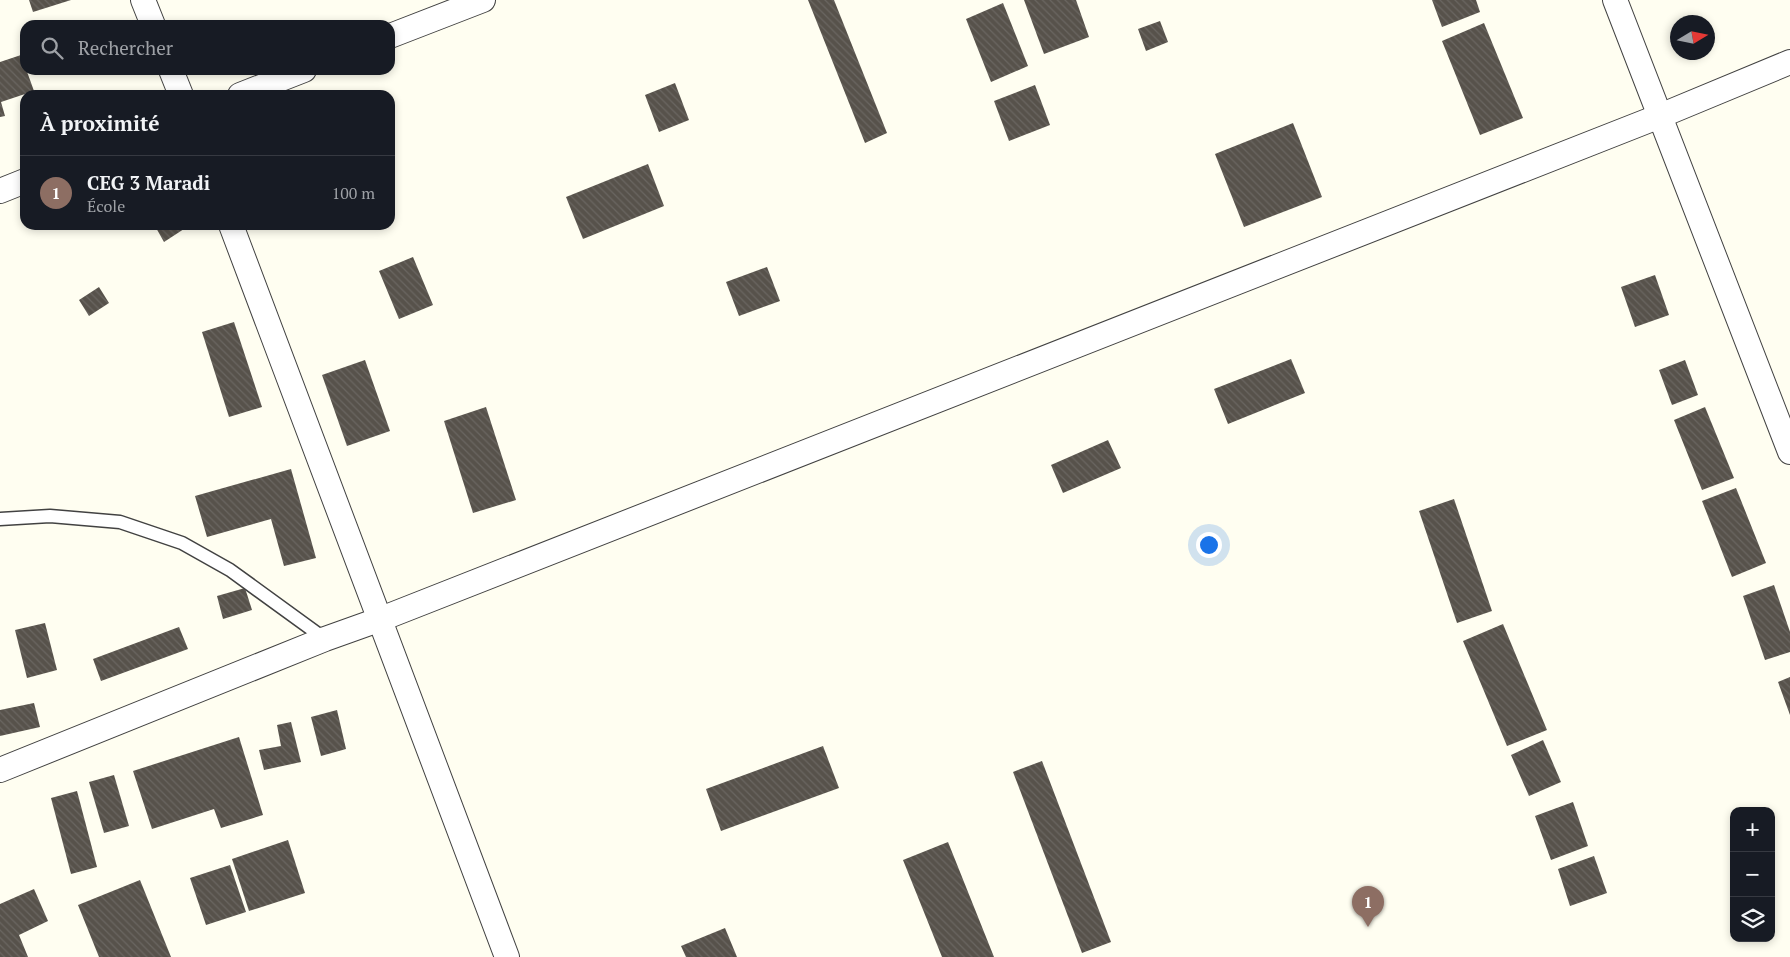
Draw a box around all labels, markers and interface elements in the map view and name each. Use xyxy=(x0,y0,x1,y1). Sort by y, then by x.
north arrow xyxy=(1670,15,1715,60)
search box xyxy=(20,20,395,75)
icon: search xyxy=(38,34,66,62)
text: Rechercher xyxy=(78,35,173,60)
text: À proximité xyxy=(40,109,160,137)
text: CEG 3 Maradi xyxy=(87,170,210,195)
text: 1 xyxy=(51,182,61,204)
text: 100 m xyxy=(332,182,375,204)
text: École xyxy=(87,195,125,217)
your location xyxy=(1196,532,1222,558)
map controls xyxy=(1730,807,1775,942)
button: + xyxy=(1730,807,1775,852)
button: − xyxy=(1730,852,1775,897)
pin: 1 xyxy=(1352,886,1384,927)
button: layers xyxy=(1730,897,1775,942)

